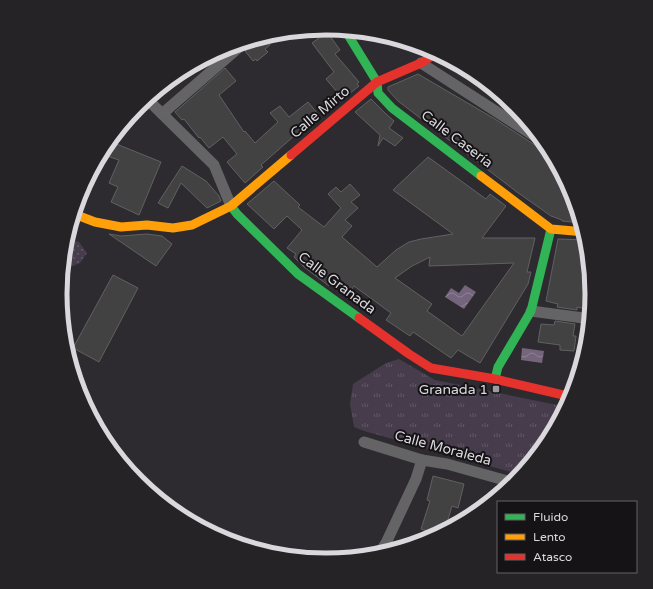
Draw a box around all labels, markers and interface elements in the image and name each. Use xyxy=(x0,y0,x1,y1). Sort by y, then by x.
street label: Calle Mirto xyxy=(287,82,353,142)
street label: Calle Casería xyxy=(418,107,496,171)
street label: Calle Granada xyxy=(295,248,379,318)
place label: Granada 1 xyxy=(419,381,488,398)
marker: Granada 1 xyxy=(491,384,501,394)
street label: Calle Moraleda xyxy=(393,427,493,469)
legend xyxy=(497,501,637,573)
text: Fluido xyxy=(533,510,568,524)
text: Lento xyxy=(533,530,566,544)
text: Atasco xyxy=(533,550,572,564)

